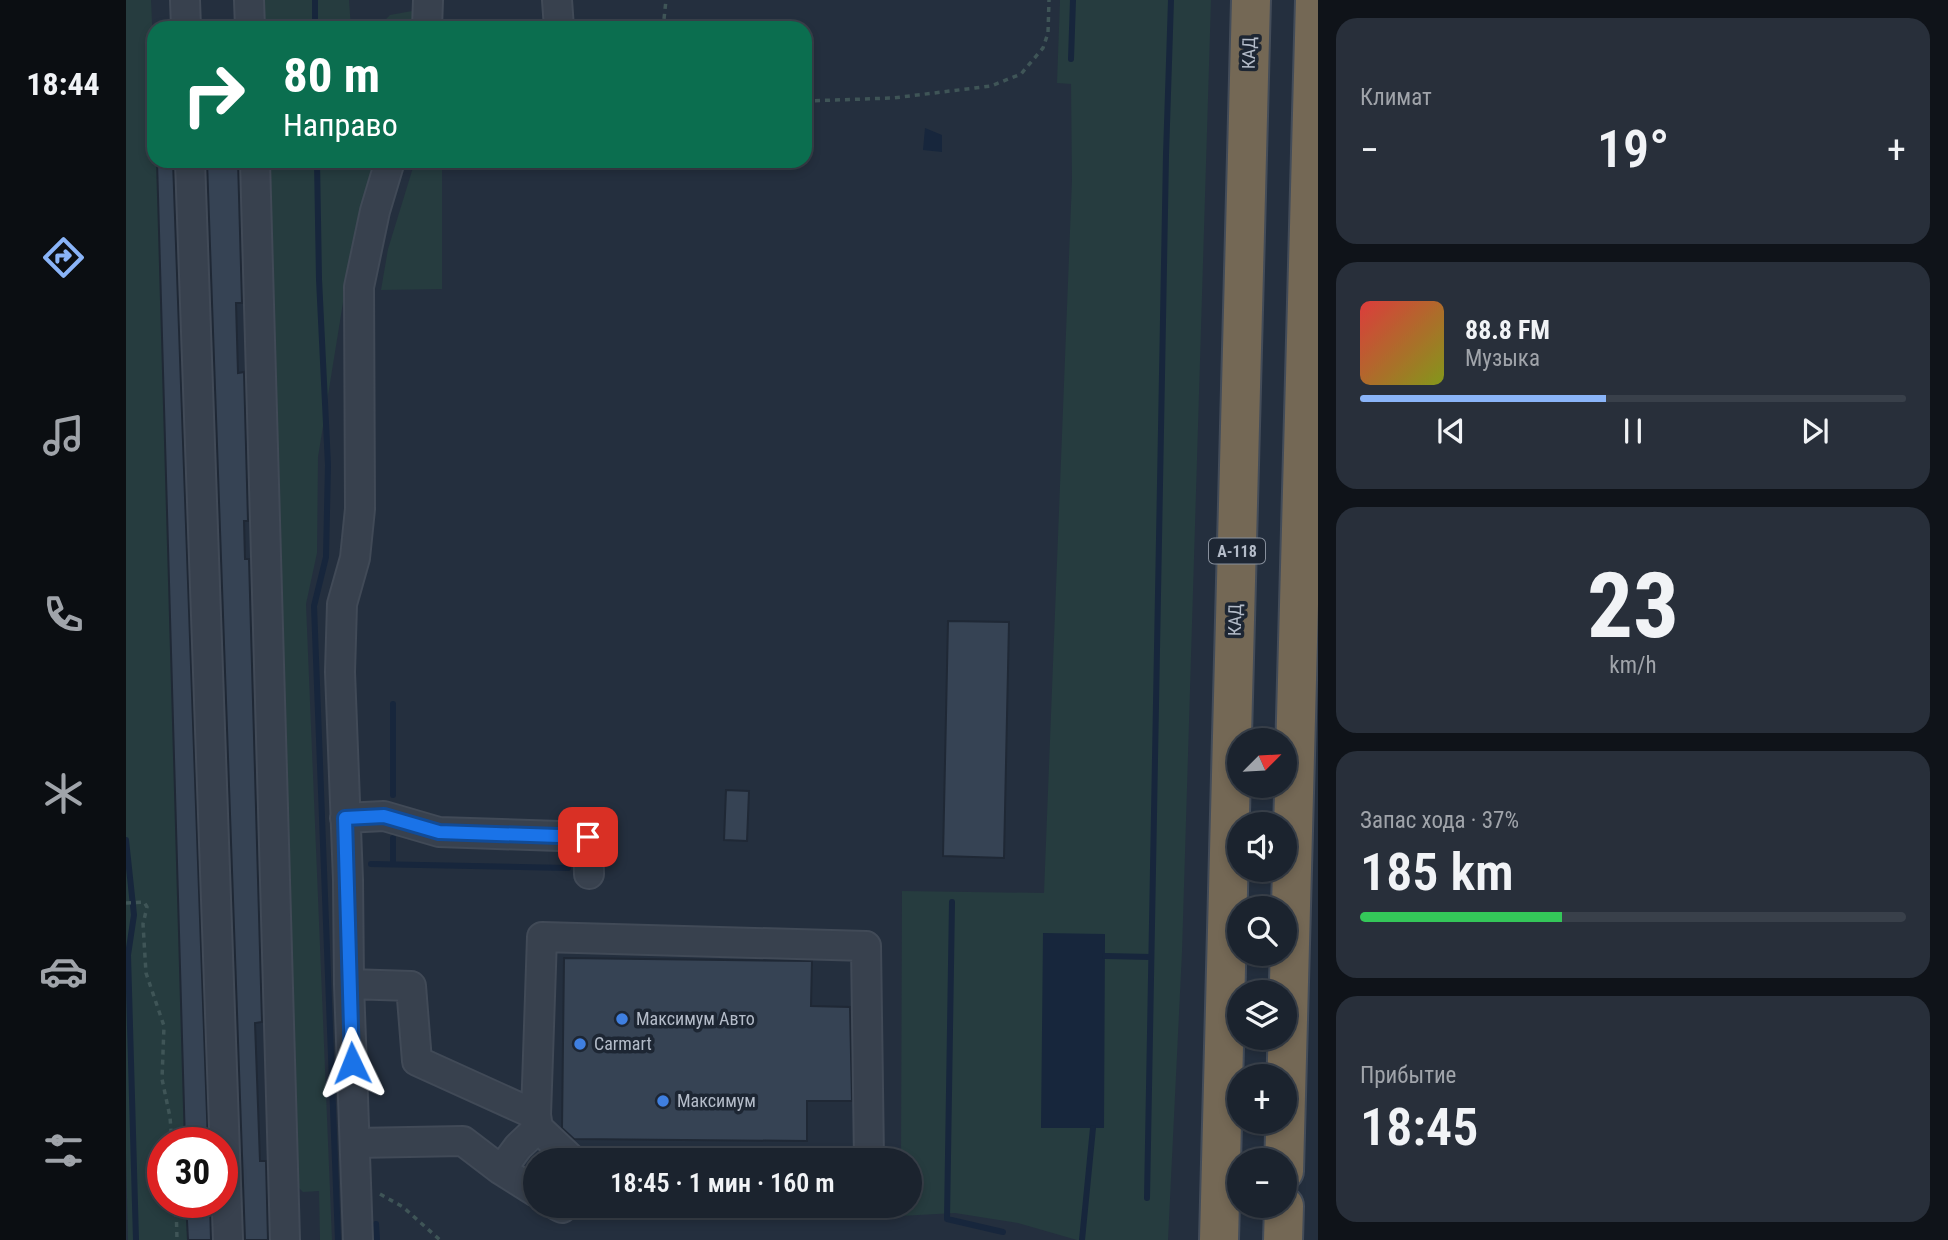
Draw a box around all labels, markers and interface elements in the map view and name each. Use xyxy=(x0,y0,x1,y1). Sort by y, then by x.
street label: КАД xyxy=(1238,36,1259,69)
text: 80 m xyxy=(283,47,380,104)
icon: right xyxy=(168,49,259,140)
text: 18:44 xyxy=(26,65,100,103)
text: Климат xyxy=(1360,84,1432,111)
text: Направо xyxy=(283,106,398,144)
text: 19° xyxy=(1597,119,1669,180)
text: − xyxy=(1360,128,1379,172)
text: + xyxy=(1887,128,1906,172)
icon: directions xyxy=(39,233,88,282)
text: 88.8 FM xyxy=(1465,315,1550,345)
text: Музыка xyxy=(1465,345,1540,372)
icon: music xyxy=(39,411,88,460)
icon: previous xyxy=(1432,412,1470,450)
icon: pause xyxy=(1614,412,1652,450)
icon: next xyxy=(1796,412,1834,450)
road number: А-118 xyxy=(1209,538,1265,564)
text: 23 xyxy=(1587,553,1679,659)
icon: phone xyxy=(39,590,88,639)
street label: КАД xyxy=(1224,603,1245,636)
text: km/h xyxy=(1609,652,1657,679)
north arrow xyxy=(1227,728,1297,798)
map controls xyxy=(1227,728,1297,1218)
icon: climate xyxy=(39,769,88,818)
pin xyxy=(558,807,618,867)
text: Запас хода · 37% xyxy=(1360,807,1519,834)
button: sound xyxy=(1227,812,1297,882)
icon: arrive xyxy=(569,818,607,856)
text: 185 km xyxy=(1360,842,1514,903)
button: search xyxy=(1227,896,1297,966)
icon: car xyxy=(39,947,88,996)
button: layers xyxy=(1227,980,1297,1050)
place label: Максимум Авто xyxy=(636,1008,755,1029)
marker: Максимум Авто xyxy=(614,1011,630,1027)
position arrow xyxy=(315,1026,389,1100)
place label: Carmart xyxy=(594,1033,652,1054)
marker: Carmart xyxy=(572,1036,588,1052)
text: Прибытие xyxy=(1360,1062,1456,1089)
button: + xyxy=(1227,1064,1297,1134)
place label: Максимум xyxy=(677,1090,756,1111)
marker: Максимум xyxy=(655,1093,671,1109)
text: 18:45 xyxy=(1360,1097,1478,1158)
icon: filters xyxy=(39,1126,88,1175)
speed limit sign: 30 xyxy=(147,1127,238,1218)
button: − xyxy=(1227,1148,1297,1218)
text: 18:45 · 1 мин · 160 m xyxy=(610,1168,835,1198)

